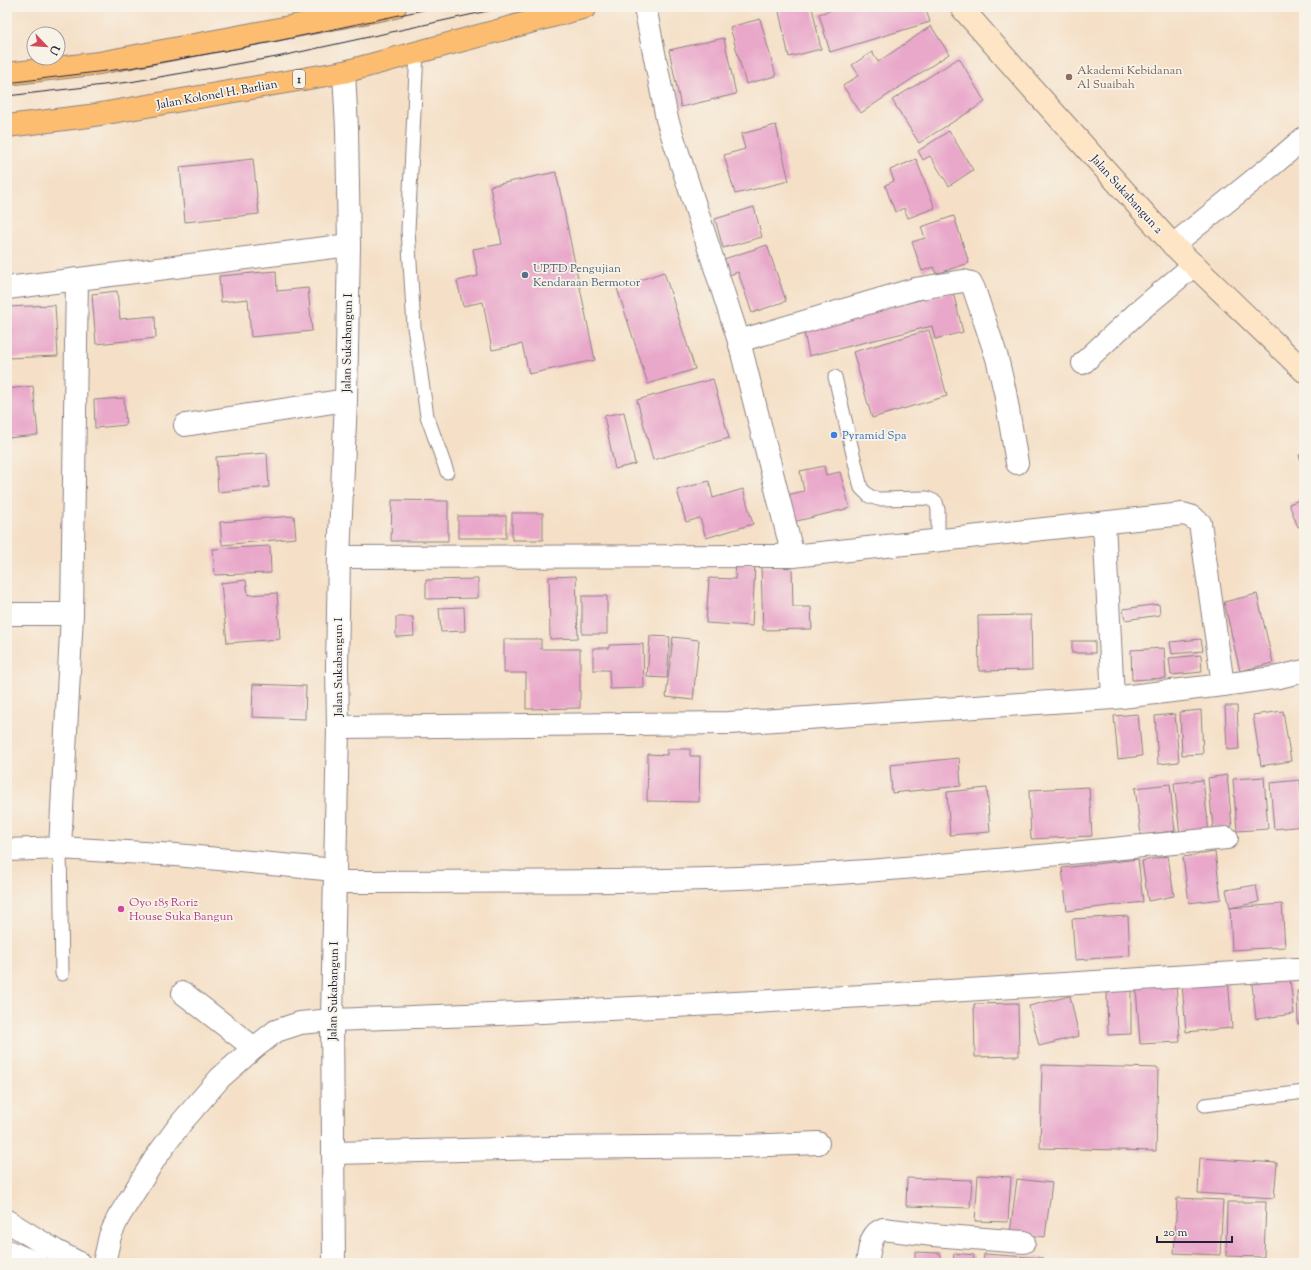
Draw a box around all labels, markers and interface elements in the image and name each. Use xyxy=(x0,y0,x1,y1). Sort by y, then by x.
north arrow xyxy=(26,26,66,66)
text: U xyxy=(45,41,64,57)
place label: Akademi Kebidanan Al Suaibah xyxy=(1077,62,1182,94)
road number: 1 xyxy=(293,70,305,88)
marker: Akademi Kebidanan Al Suaibah xyxy=(1064,72,1074,82)
street label: Jalan Kolonel H. Barlian xyxy=(154,76,279,115)
street label: Jalan Sukabangun 2 xyxy=(1085,150,1167,238)
place label: UPTD Pengujian Kendaraan Bermotor xyxy=(533,260,641,292)
marker: UPTD Pengujian Kendaraan Bermotor xyxy=(520,270,530,280)
street label: Jalan Sukabangun I xyxy=(338,293,358,394)
place label: Pyramid Spa xyxy=(842,427,907,445)
marker: Pyramid Spa xyxy=(829,430,839,440)
street label: Jalan Sukabangun I xyxy=(330,617,348,717)
place label: Oyo 185 Roriz House Suka Bangun xyxy=(129,894,233,926)
marker: Oyo 185 Roriz House Suka Bangun xyxy=(116,904,126,914)
street label: Jalan Sukabangun I xyxy=(324,941,344,1042)
scale bar xyxy=(1157,1218,1232,1244)
text: 20 m xyxy=(1163,1224,1188,1242)

